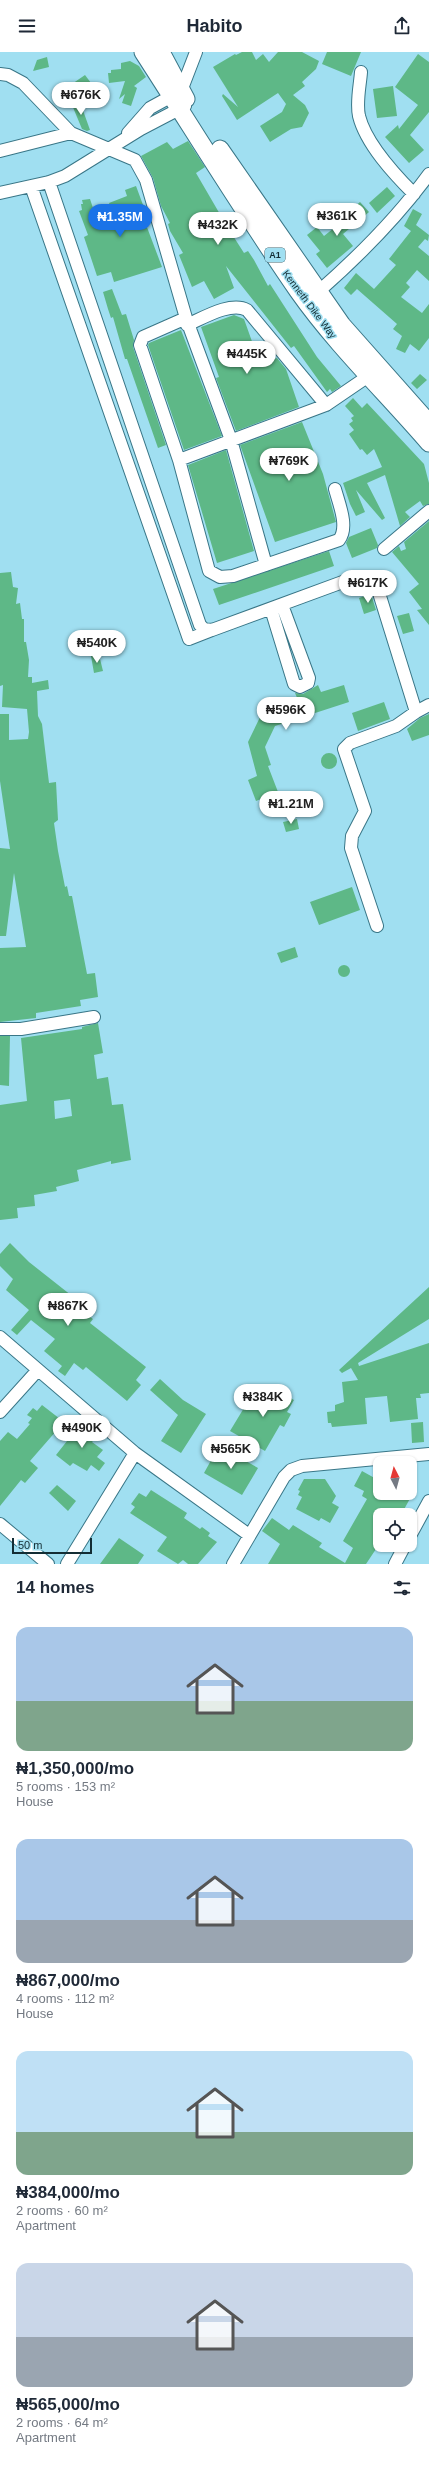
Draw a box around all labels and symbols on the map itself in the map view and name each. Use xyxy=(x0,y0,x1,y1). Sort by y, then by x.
pin: ₦676K xyxy=(53,82,109,116)
pin: ₦361K xyxy=(309,203,365,237)
pin: ₦1.35M xyxy=(87,204,153,238)
pin: ₦432K xyxy=(190,212,246,246)
road number: A1 xyxy=(265,248,285,262)
street label: Kenneth Dike Way xyxy=(280,268,339,341)
pin: ₦445K xyxy=(219,341,275,375)
pin: ₦769K xyxy=(261,448,317,482)
pin: ₦617K xyxy=(340,570,396,604)
pin: ₦540K xyxy=(69,630,125,664)
pin: ₦596K xyxy=(258,697,314,731)
pin: ₦1.21M xyxy=(258,791,324,825)
pin: ₦867K xyxy=(40,1293,96,1327)
pin: ₦384K xyxy=(235,1384,291,1418)
pin: ₦490K xyxy=(54,1415,110,1449)
pin: ₦565K xyxy=(203,1436,259,1470)
north arrow xyxy=(373,1456,417,1500)
scale bar xyxy=(12,1536,92,1555)

